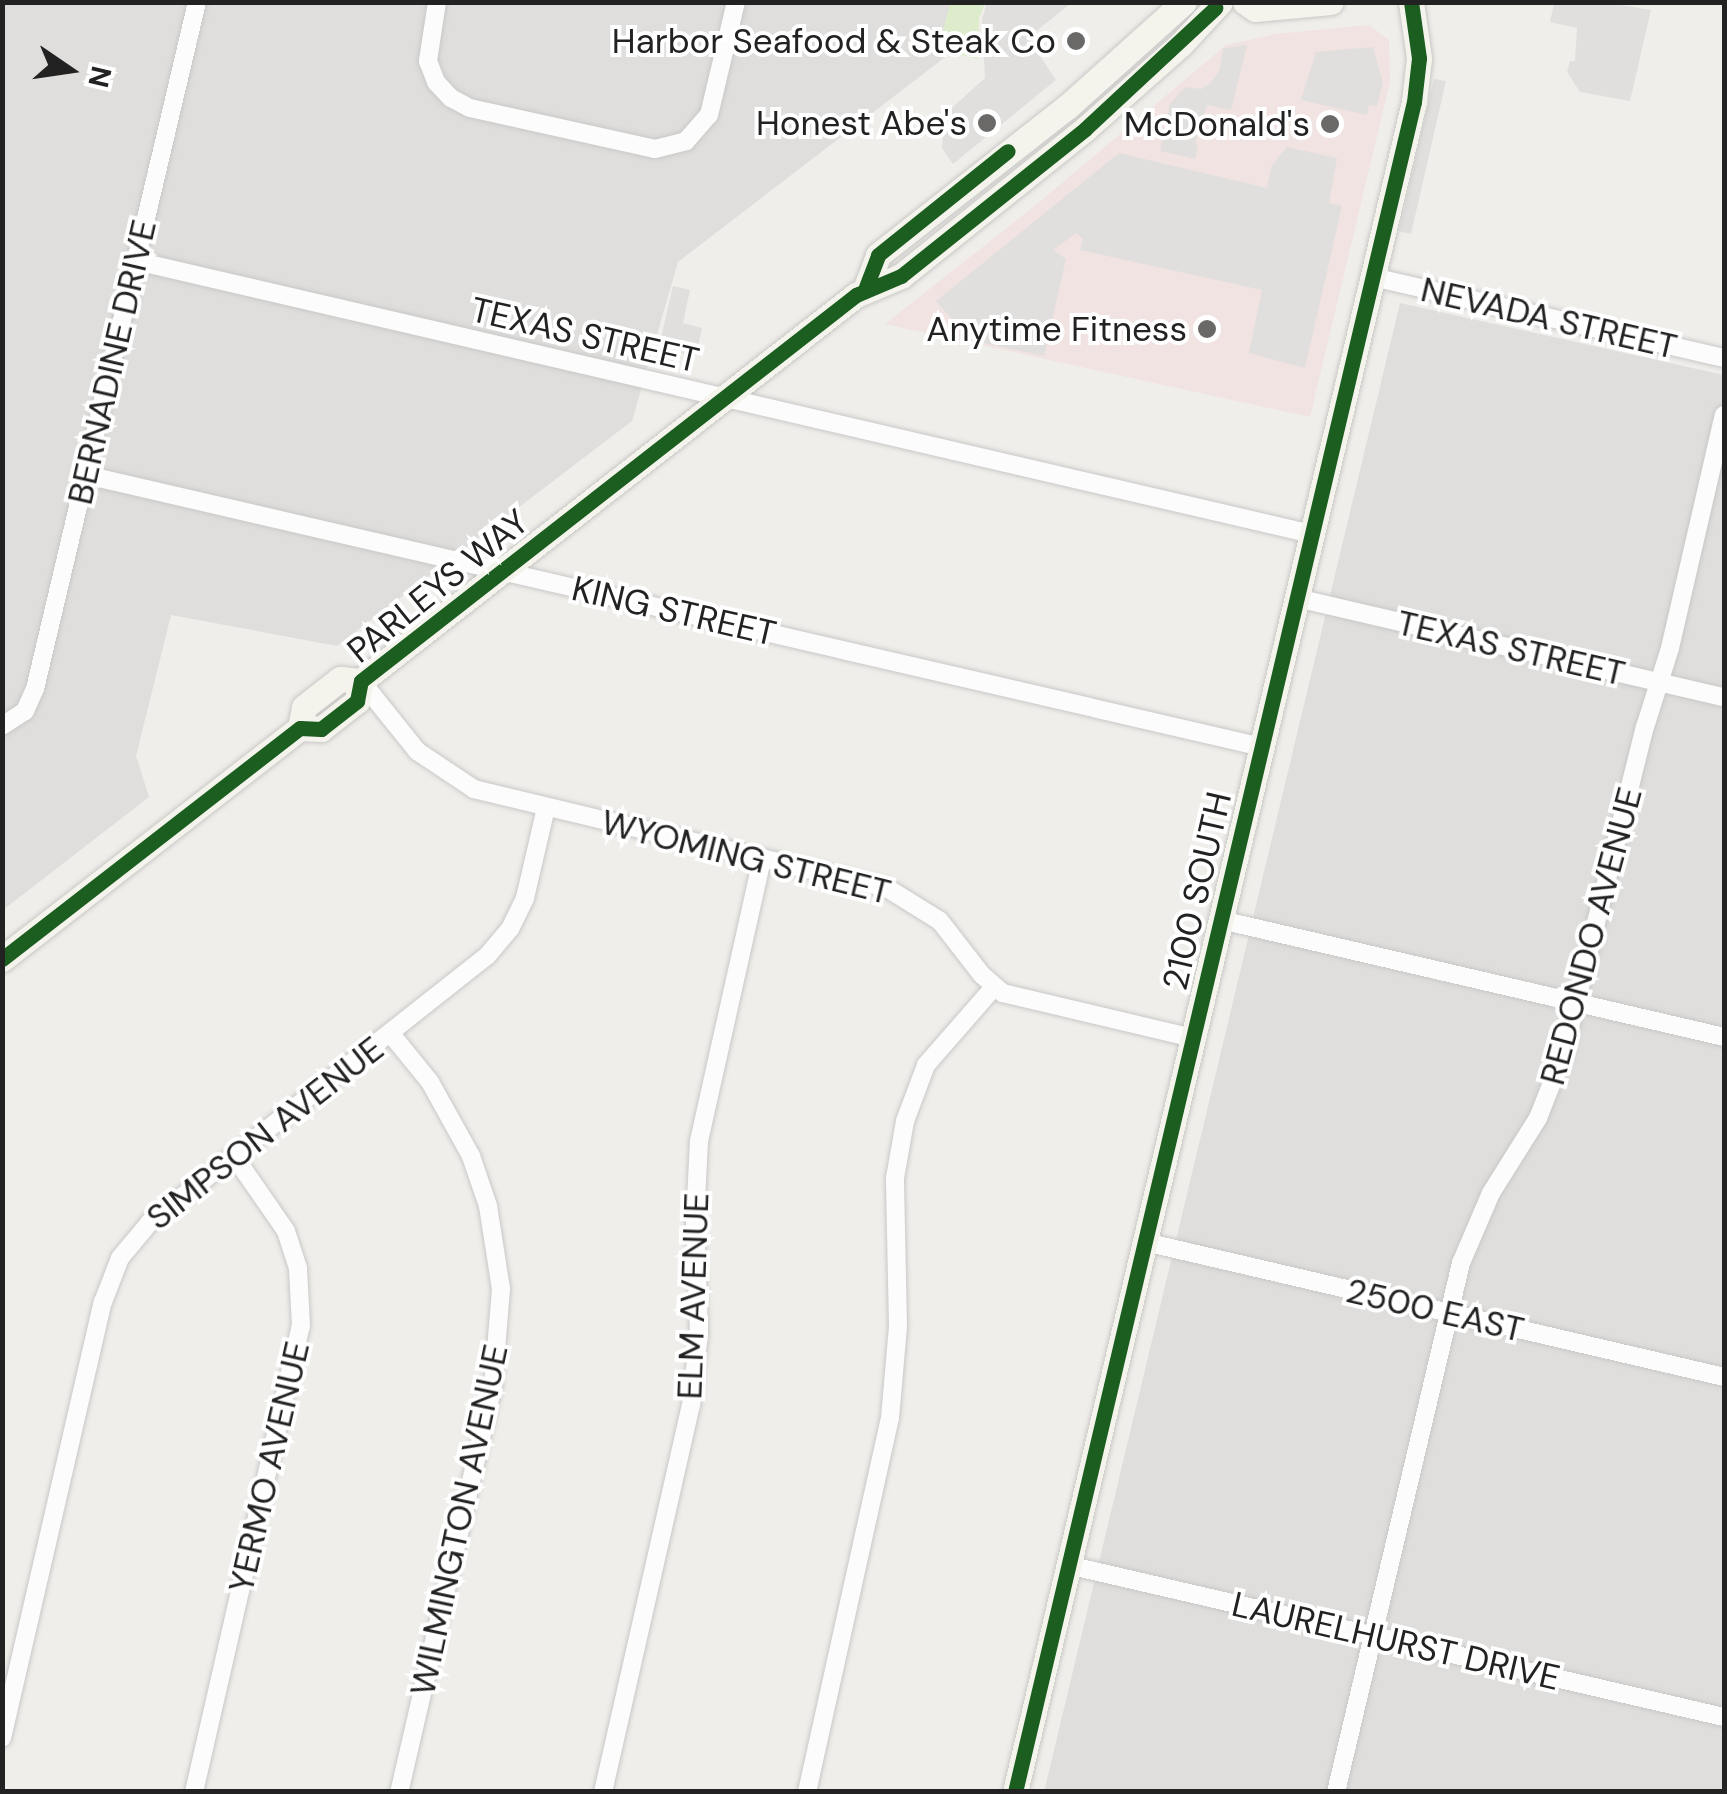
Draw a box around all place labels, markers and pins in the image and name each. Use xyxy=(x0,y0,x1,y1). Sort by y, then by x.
place label: Harbor Seafood & Steak Co xyxy=(612,20,1056,62)
marker: Harbor Seafood & Steak Co xyxy=(1065,30,1087,52)
place label: Honest Abe's xyxy=(756,102,967,144)
place label: McDonald's xyxy=(1124,103,1310,145)
marker: Honest Abe's xyxy=(976,112,998,134)
marker: McDonald's xyxy=(1319,113,1341,135)
place label: Anytime Fitness xyxy=(926,308,1187,350)
marker: Anytime Fitness xyxy=(1196,318,1218,340)

